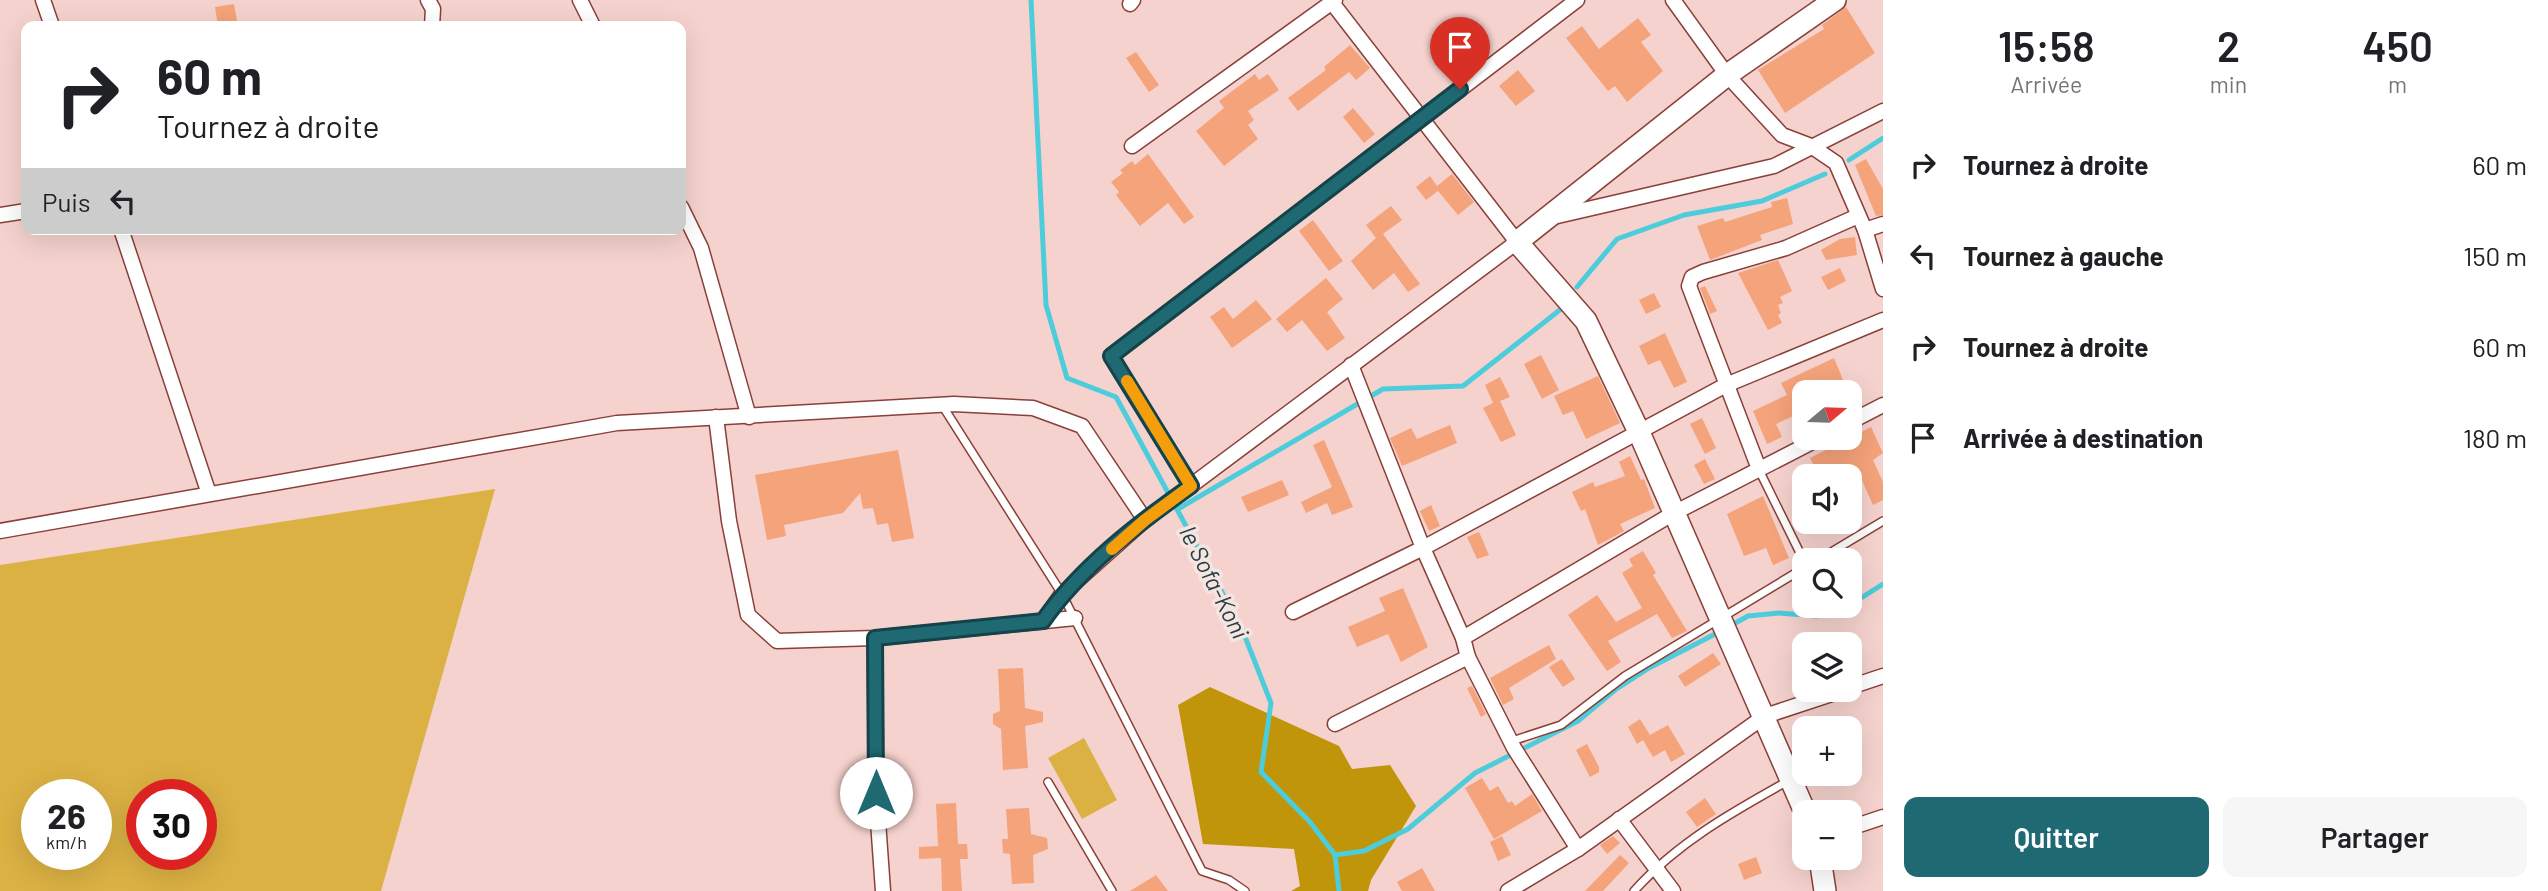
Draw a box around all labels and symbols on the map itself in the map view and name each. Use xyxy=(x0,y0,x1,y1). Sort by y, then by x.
pin xyxy=(1430,17,1490,89)
north arrow xyxy=(1792,380,1862,450)
water label: le Sofa-Koni xyxy=(1174,521,1256,643)
position arrow xyxy=(839,756,913,830)
speed limit sign: 30 xyxy=(126,779,217,870)

